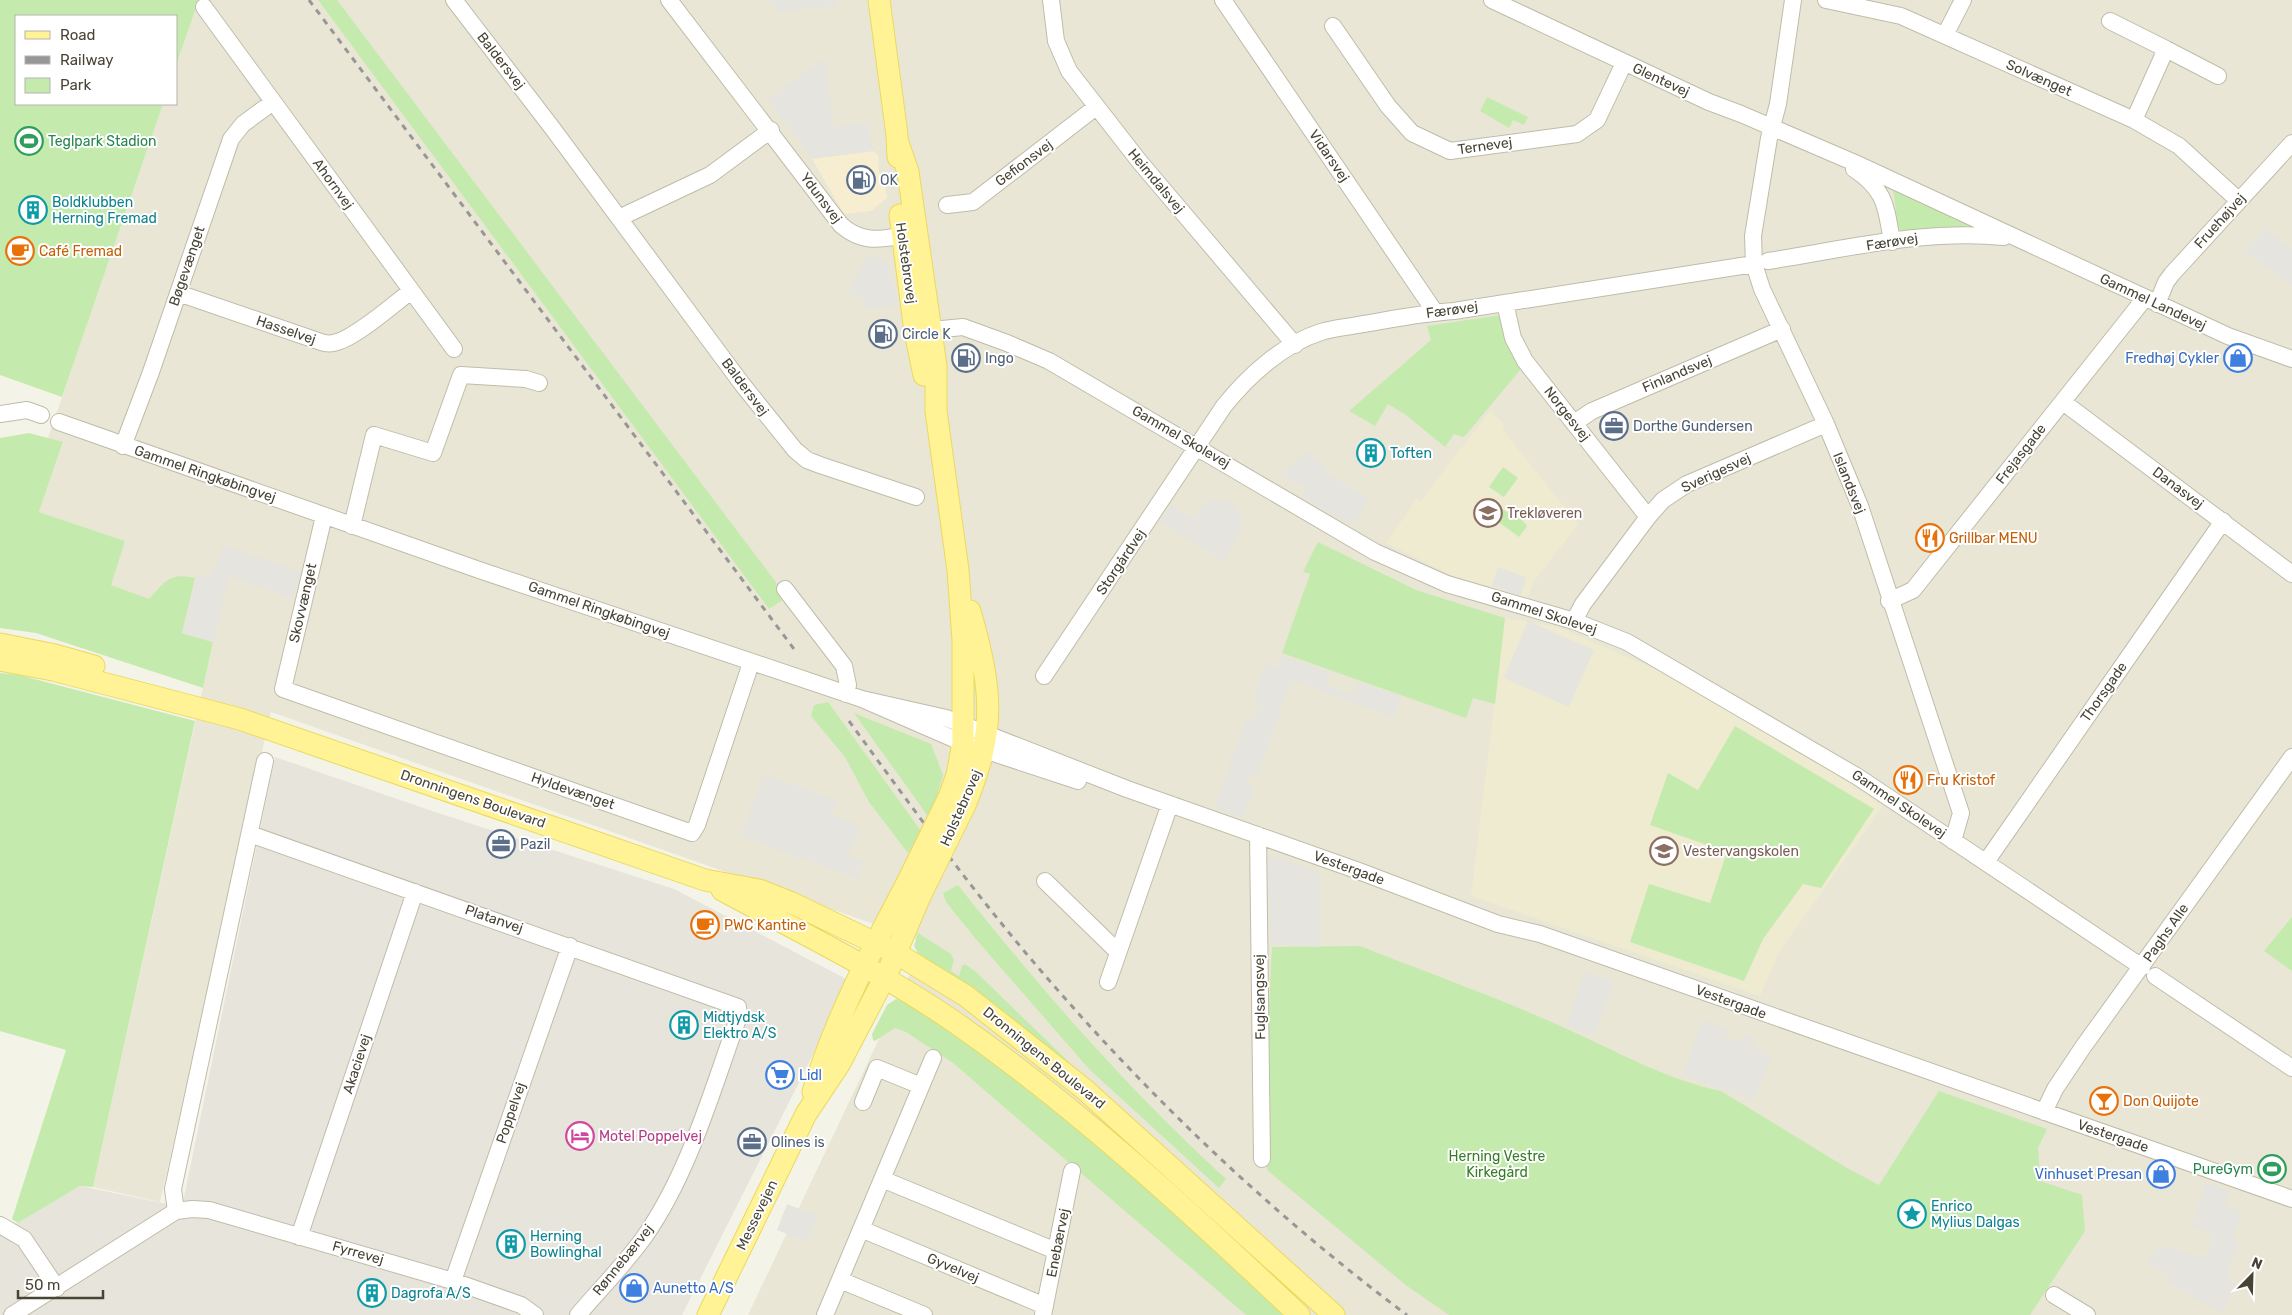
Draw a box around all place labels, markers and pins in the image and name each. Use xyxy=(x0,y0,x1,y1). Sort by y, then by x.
sports icon: Teglpark Stadion xyxy=(14,126,44,156)
place label: Teglpark Stadion xyxy=(48,133,156,150)
fuel station icon: OK xyxy=(846,165,876,195)
place label: OK xyxy=(880,172,898,189)
place label: Boldklubben Herning Fremad xyxy=(52,194,157,227)
building icon: Boldklubben Herning Fremad xyxy=(18,195,48,225)
cafe icon: Café Fremad xyxy=(5,236,35,266)
place label: Café Fremad xyxy=(39,243,122,260)
fuel station icon: Circle K xyxy=(868,319,898,349)
place label: Circle K xyxy=(902,326,951,343)
fuel station icon: Ingo xyxy=(951,343,981,373)
shop icon: Fredhøj Cykler xyxy=(2223,343,2253,373)
place label: Ingo xyxy=(985,350,1014,367)
place label: Fredhøj Cykler xyxy=(2125,350,2220,367)
office icon: Dorthe Gundersen xyxy=(1599,411,1629,441)
place label: Dorthe Gundersen xyxy=(1633,418,1753,435)
building icon: Toften xyxy=(1356,438,1386,468)
place label: Toften xyxy=(1390,445,1432,462)
school or university icon: Trekløveren xyxy=(1473,498,1503,528)
place label: Trekløveren xyxy=(1507,505,1582,522)
restaurant icon: Grillbar MENU xyxy=(1915,523,1945,553)
place label: Grillbar MENU xyxy=(1949,530,2038,547)
restaurant icon: Fru Kristof xyxy=(1893,765,1923,795)
place label: Fru Kristof xyxy=(1927,772,1996,789)
office icon: Pazil xyxy=(486,829,516,859)
place label: Pazil xyxy=(520,836,551,853)
school or university icon: Vestervangskolen xyxy=(1649,836,1679,866)
place label: Vestervangskolen xyxy=(1683,843,1799,860)
cafe icon: PWC Kantine xyxy=(690,910,720,940)
place label: PWC Kantine xyxy=(724,917,807,934)
place label: Midtjydsk Elektro A/S xyxy=(703,1009,777,1042)
building icon: Midtjydsk Elektro A/S xyxy=(669,1010,699,1040)
supermarket icon: Lidl xyxy=(765,1060,795,1090)
place label: Lidl xyxy=(799,1067,822,1084)
bar icon: Don Quijote xyxy=(2089,1086,2119,1116)
place label: Don Quijote xyxy=(2123,1093,2199,1110)
hotel icon: Motel Poppelvej xyxy=(565,1121,595,1151)
office icon: Olines is xyxy=(737,1127,767,1157)
place label: Motel Poppelvej xyxy=(599,1128,702,1145)
place label: Olines is xyxy=(771,1134,825,1151)
sports icon: PureGym xyxy=(2257,1154,2287,1184)
shop icon: Vinhuset Presan xyxy=(2146,1159,2176,1189)
place label: PureGym xyxy=(2193,1161,2253,1178)
place label: Vinhuset Presan xyxy=(2035,1166,2142,1183)
place label: Enrico Mylius Dalgas xyxy=(1931,1198,2020,1231)
place icon: Enrico Mylius Dalgas xyxy=(1897,1199,1927,1229)
place label: Herning Bowlinghal xyxy=(530,1228,602,1261)
building icon: Herning Bowlinghal xyxy=(496,1229,526,1259)
shop icon: Aunetto A/S xyxy=(619,1273,649,1303)
building icon: Dagrofa A/S xyxy=(357,1278,387,1308)
place label: Aunetto A/S xyxy=(653,1280,734,1297)
place label: Dagrofa A/S xyxy=(391,1285,471,1302)

